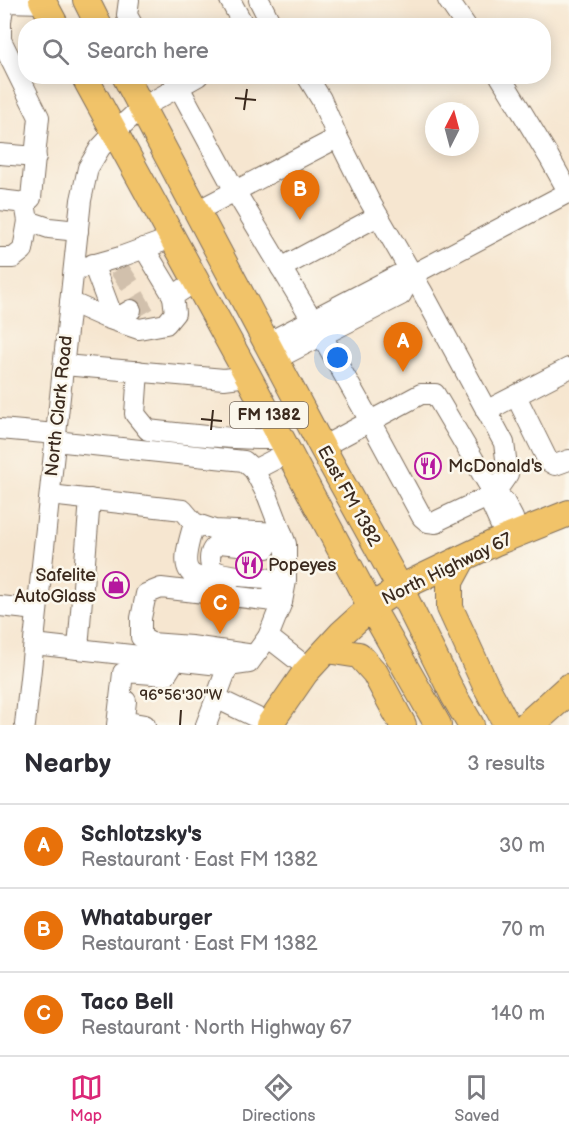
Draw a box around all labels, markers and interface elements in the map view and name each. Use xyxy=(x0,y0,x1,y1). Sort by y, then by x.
search box xyxy=(18,18,551,84)
icon: search xyxy=(39,35,72,68)
text: Search here xyxy=(87,38,209,65)
north arrow xyxy=(425,102,479,156)
pin: B xyxy=(280,170,320,220)
pin: A xyxy=(384,322,422,372)
street label: North Clark Road xyxy=(41,335,77,477)
your location xyxy=(323,343,352,372)
road number: FM 1382 xyxy=(230,402,308,428)
street label: East FM 1382 xyxy=(313,442,385,550)
restaurant icon: McDonald's xyxy=(413,451,443,481)
place label: McDonald's xyxy=(448,456,543,477)
street label: North Highway 67 xyxy=(379,528,516,610)
restaurant icon: Popeyes xyxy=(234,550,264,580)
place label: Popeyes xyxy=(268,555,336,576)
place label: Safelite AutoGlass xyxy=(15,565,96,607)
shop icon: Safelite AutoGlass xyxy=(101,570,131,600)
pin: C xyxy=(200,584,240,634)
text: 96°56'30"W xyxy=(140,686,223,705)
text: Nearby xyxy=(24,749,111,780)
text: 3 results xyxy=(467,752,545,776)
text: Schlotzsky's xyxy=(81,821,202,848)
text: A xyxy=(37,834,50,858)
text: 30 m xyxy=(499,834,545,858)
text: Restaurant · East FM 1382 xyxy=(81,848,318,872)
text: Whataburger xyxy=(81,905,212,932)
text: B xyxy=(36,918,51,942)
text: 70 m xyxy=(501,918,545,942)
text: Restaurant · East FM 1382 xyxy=(81,932,318,956)
text: Taco Bell xyxy=(81,989,173,1016)
text: C xyxy=(36,1002,51,1026)
text: 140 m xyxy=(491,1002,545,1026)
text: Restaurant · North Highway 67 xyxy=(81,1016,352,1040)
tab: Map xyxy=(70,1071,103,1126)
tab: Directions xyxy=(242,1071,315,1126)
tab: Saved xyxy=(454,1071,499,1126)

